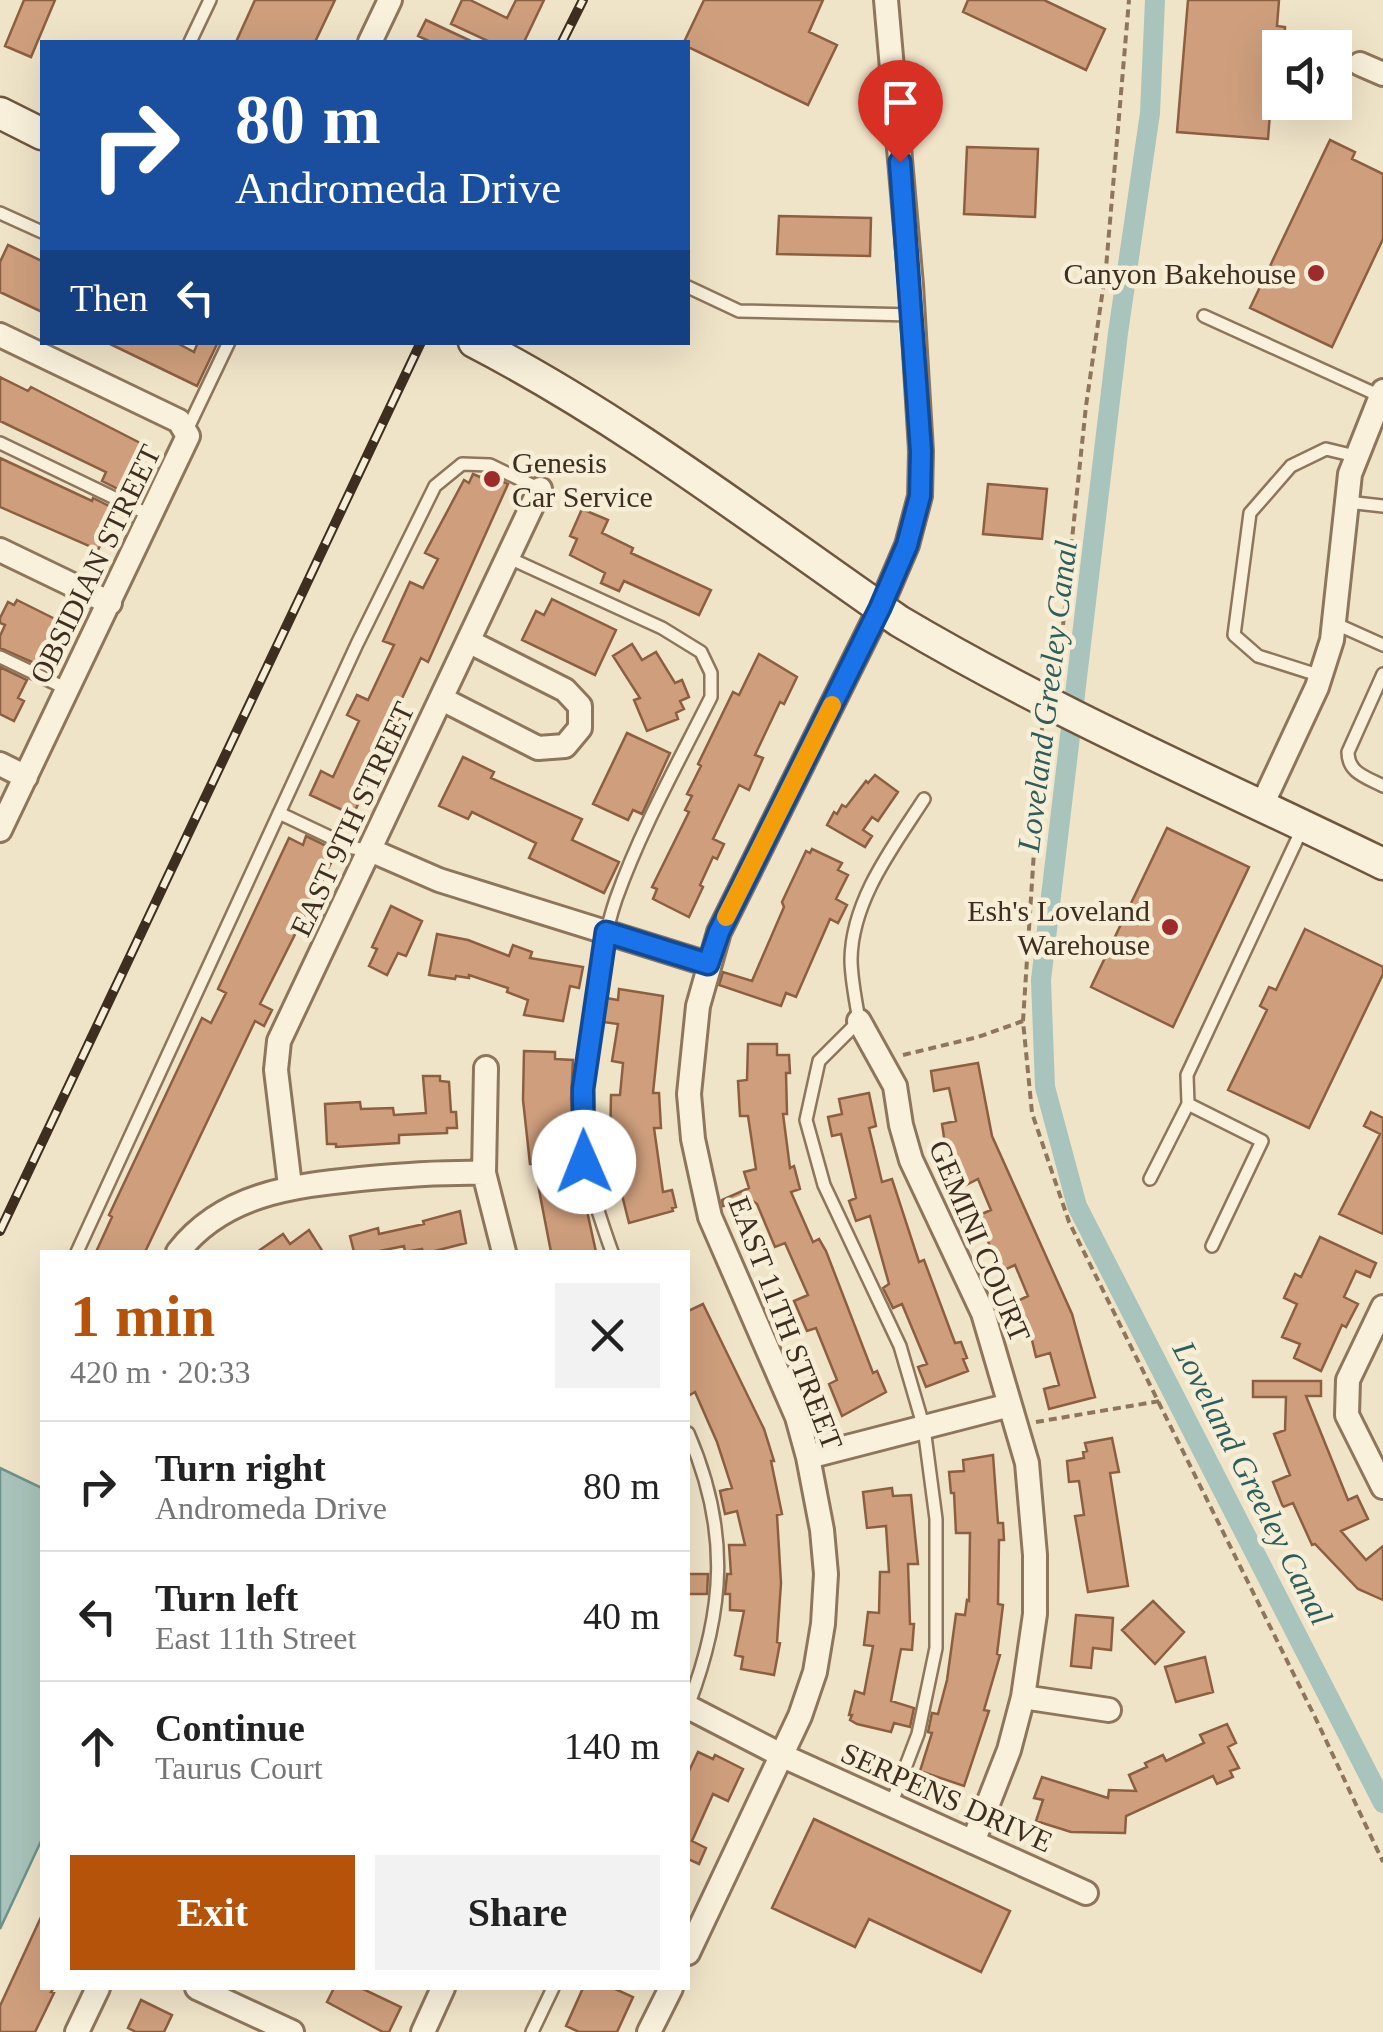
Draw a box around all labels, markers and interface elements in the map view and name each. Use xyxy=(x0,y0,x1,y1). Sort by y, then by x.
map controls xyxy=(1262,30,1352,120)
button: sound xyxy=(1262,30,1352,120)
pin xyxy=(858,60,943,163)
icon: arrive xyxy=(873,75,928,130)
icon: right xyxy=(70,80,200,210)
text: 80 m xyxy=(235,81,381,158)
text: Andromeda Drive xyxy=(235,163,561,213)
place label: Canyon Bakehouse xyxy=(1064,257,1296,290)
marker: Canyon Bakehouse xyxy=(1305,262,1327,284)
icon: left xyxy=(168,270,223,325)
text: Then xyxy=(70,277,148,319)
street label: OBSIDIAN STREET xyxy=(23,440,167,688)
place label: Genesis Car Service xyxy=(512,446,653,513)
marker: Genesis Car Service xyxy=(481,468,503,490)
water label: Loveland Greeley Canal xyxy=(1010,538,1084,855)
street label: EAST 9TH STREET xyxy=(283,697,421,941)
place label: Esh's Loveland Warehouse xyxy=(967,894,1150,961)
marker: Esh's Loveland Warehouse xyxy=(1159,916,1181,938)
position arrow xyxy=(532,1110,636,1214)
street label: GEMINI COURT xyxy=(923,1135,1037,1347)
street label: EAST 11TH STREET xyxy=(723,1192,849,1454)
text: 1 min xyxy=(70,1283,215,1349)
button: close xyxy=(555,1283,660,1388)
water label: Loveland Greeley Canal xyxy=(1165,1334,1340,1631)
text: 420 m · 20:33 xyxy=(70,1354,250,1390)
text: Turn right xyxy=(155,1447,326,1489)
icon: right xyxy=(70,1459,125,1514)
text: 80 m xyxy=(583,1465,660,1507)
text: Andromeda Drive xyxy=(155,1490,387,1526)
text: Turn left xyxy=(155,1577,298,1619)
icon: left xyxy=(70,1589,125,1644)
text: 40 m xyxy=(583,1595,660,1637)
text: East 11th Street xyxy=(155,1620,356,1656)
text: Continue xyxy=(155,1707,305,1749)
icon: ahead xyxy=(70,1719,125,1774)
text: 140 m xyxy=(564,1725,660,1767)
street label: SERPENS DRIVE xyxy=(836,1736,1058,1858)
text: Taurus Court xyxy=(155,1750,323,1786)
button: Exit xyxy=(70,1855,355,1970)
button: Share xyxy=(375,1855,660,1970)

